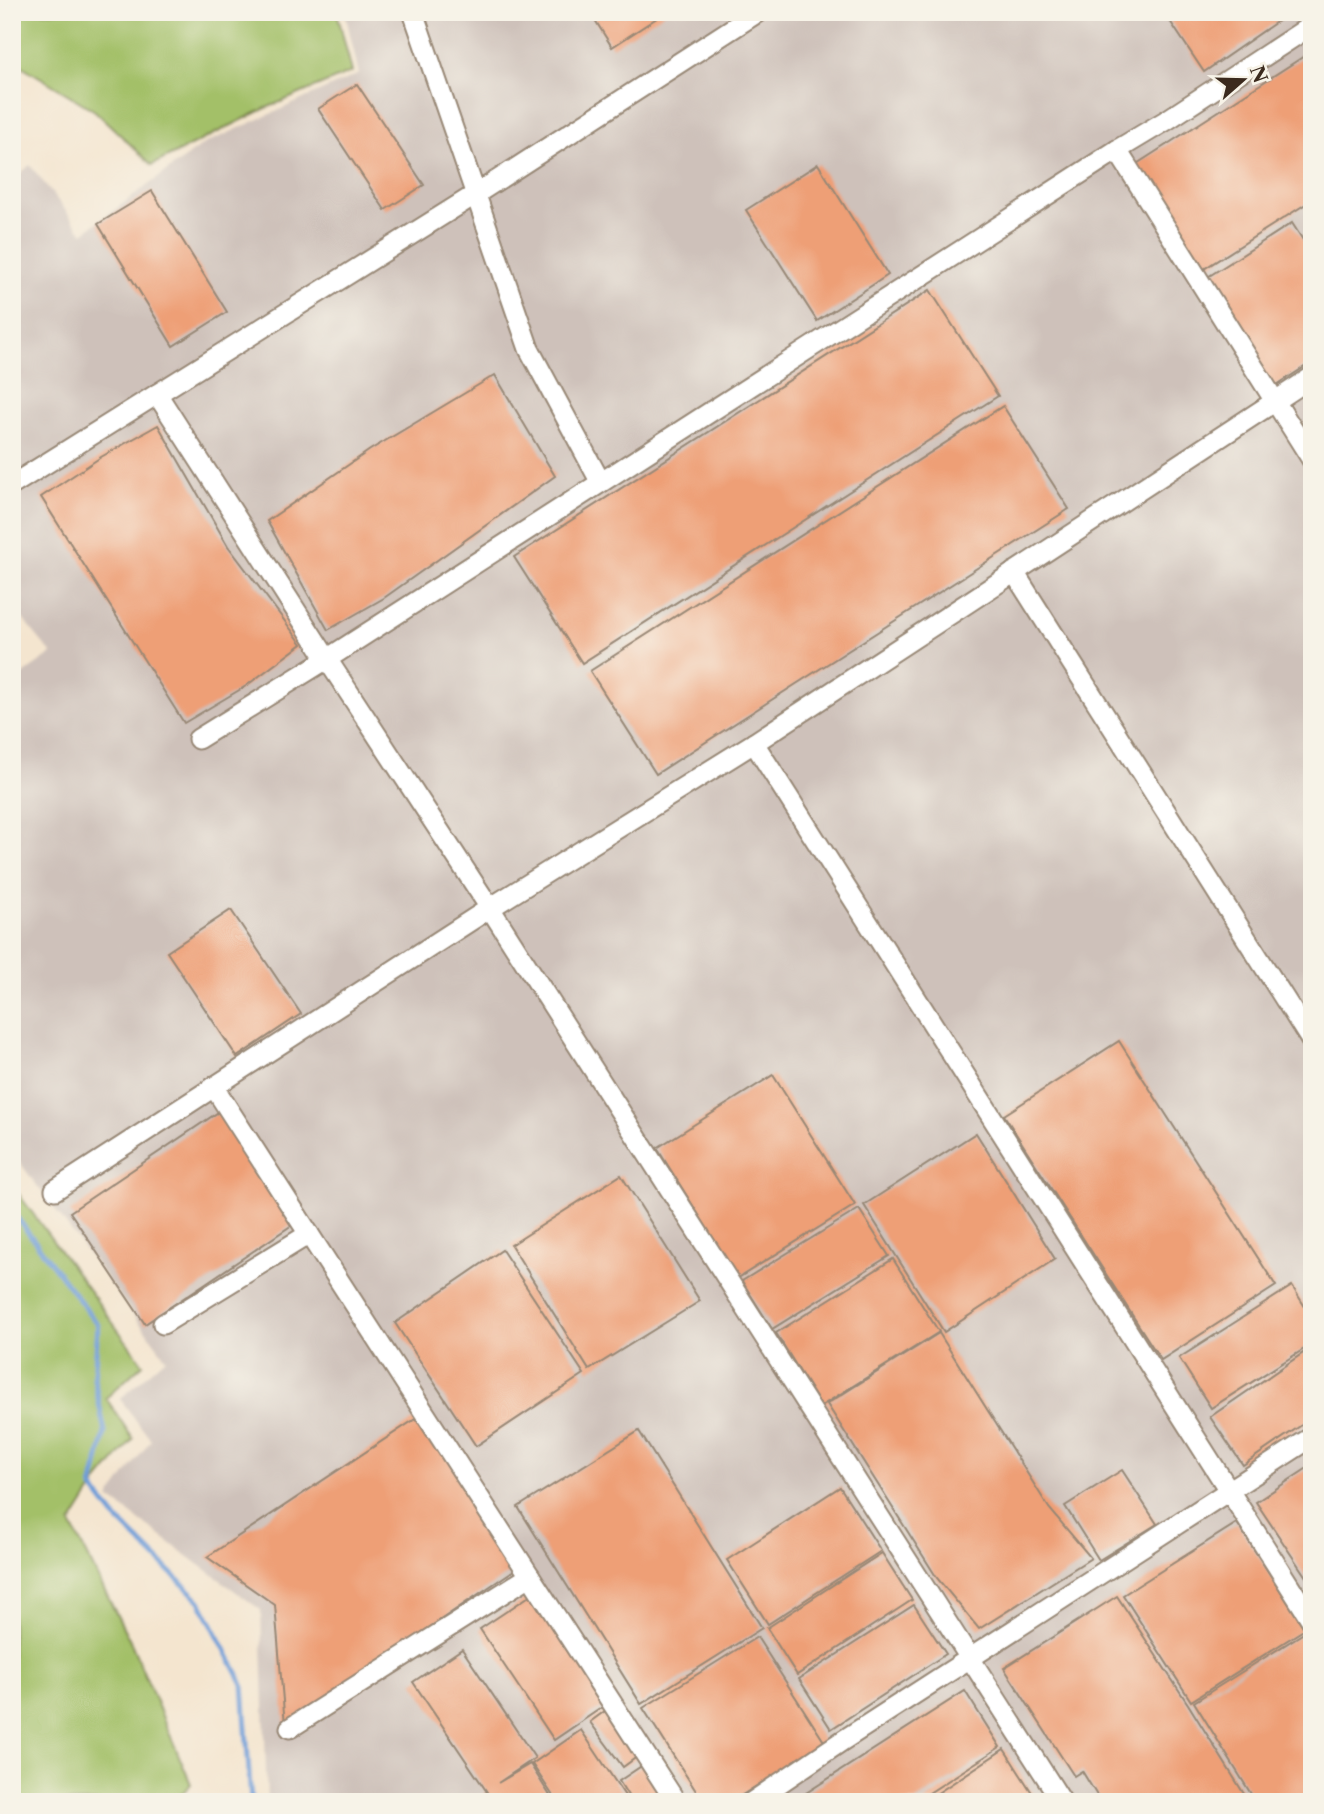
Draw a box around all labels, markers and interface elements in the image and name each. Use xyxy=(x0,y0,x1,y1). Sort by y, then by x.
north arrow xyxy=(1208,46,1278,116)
text: N xyxy=(1245,63,1272,86)

